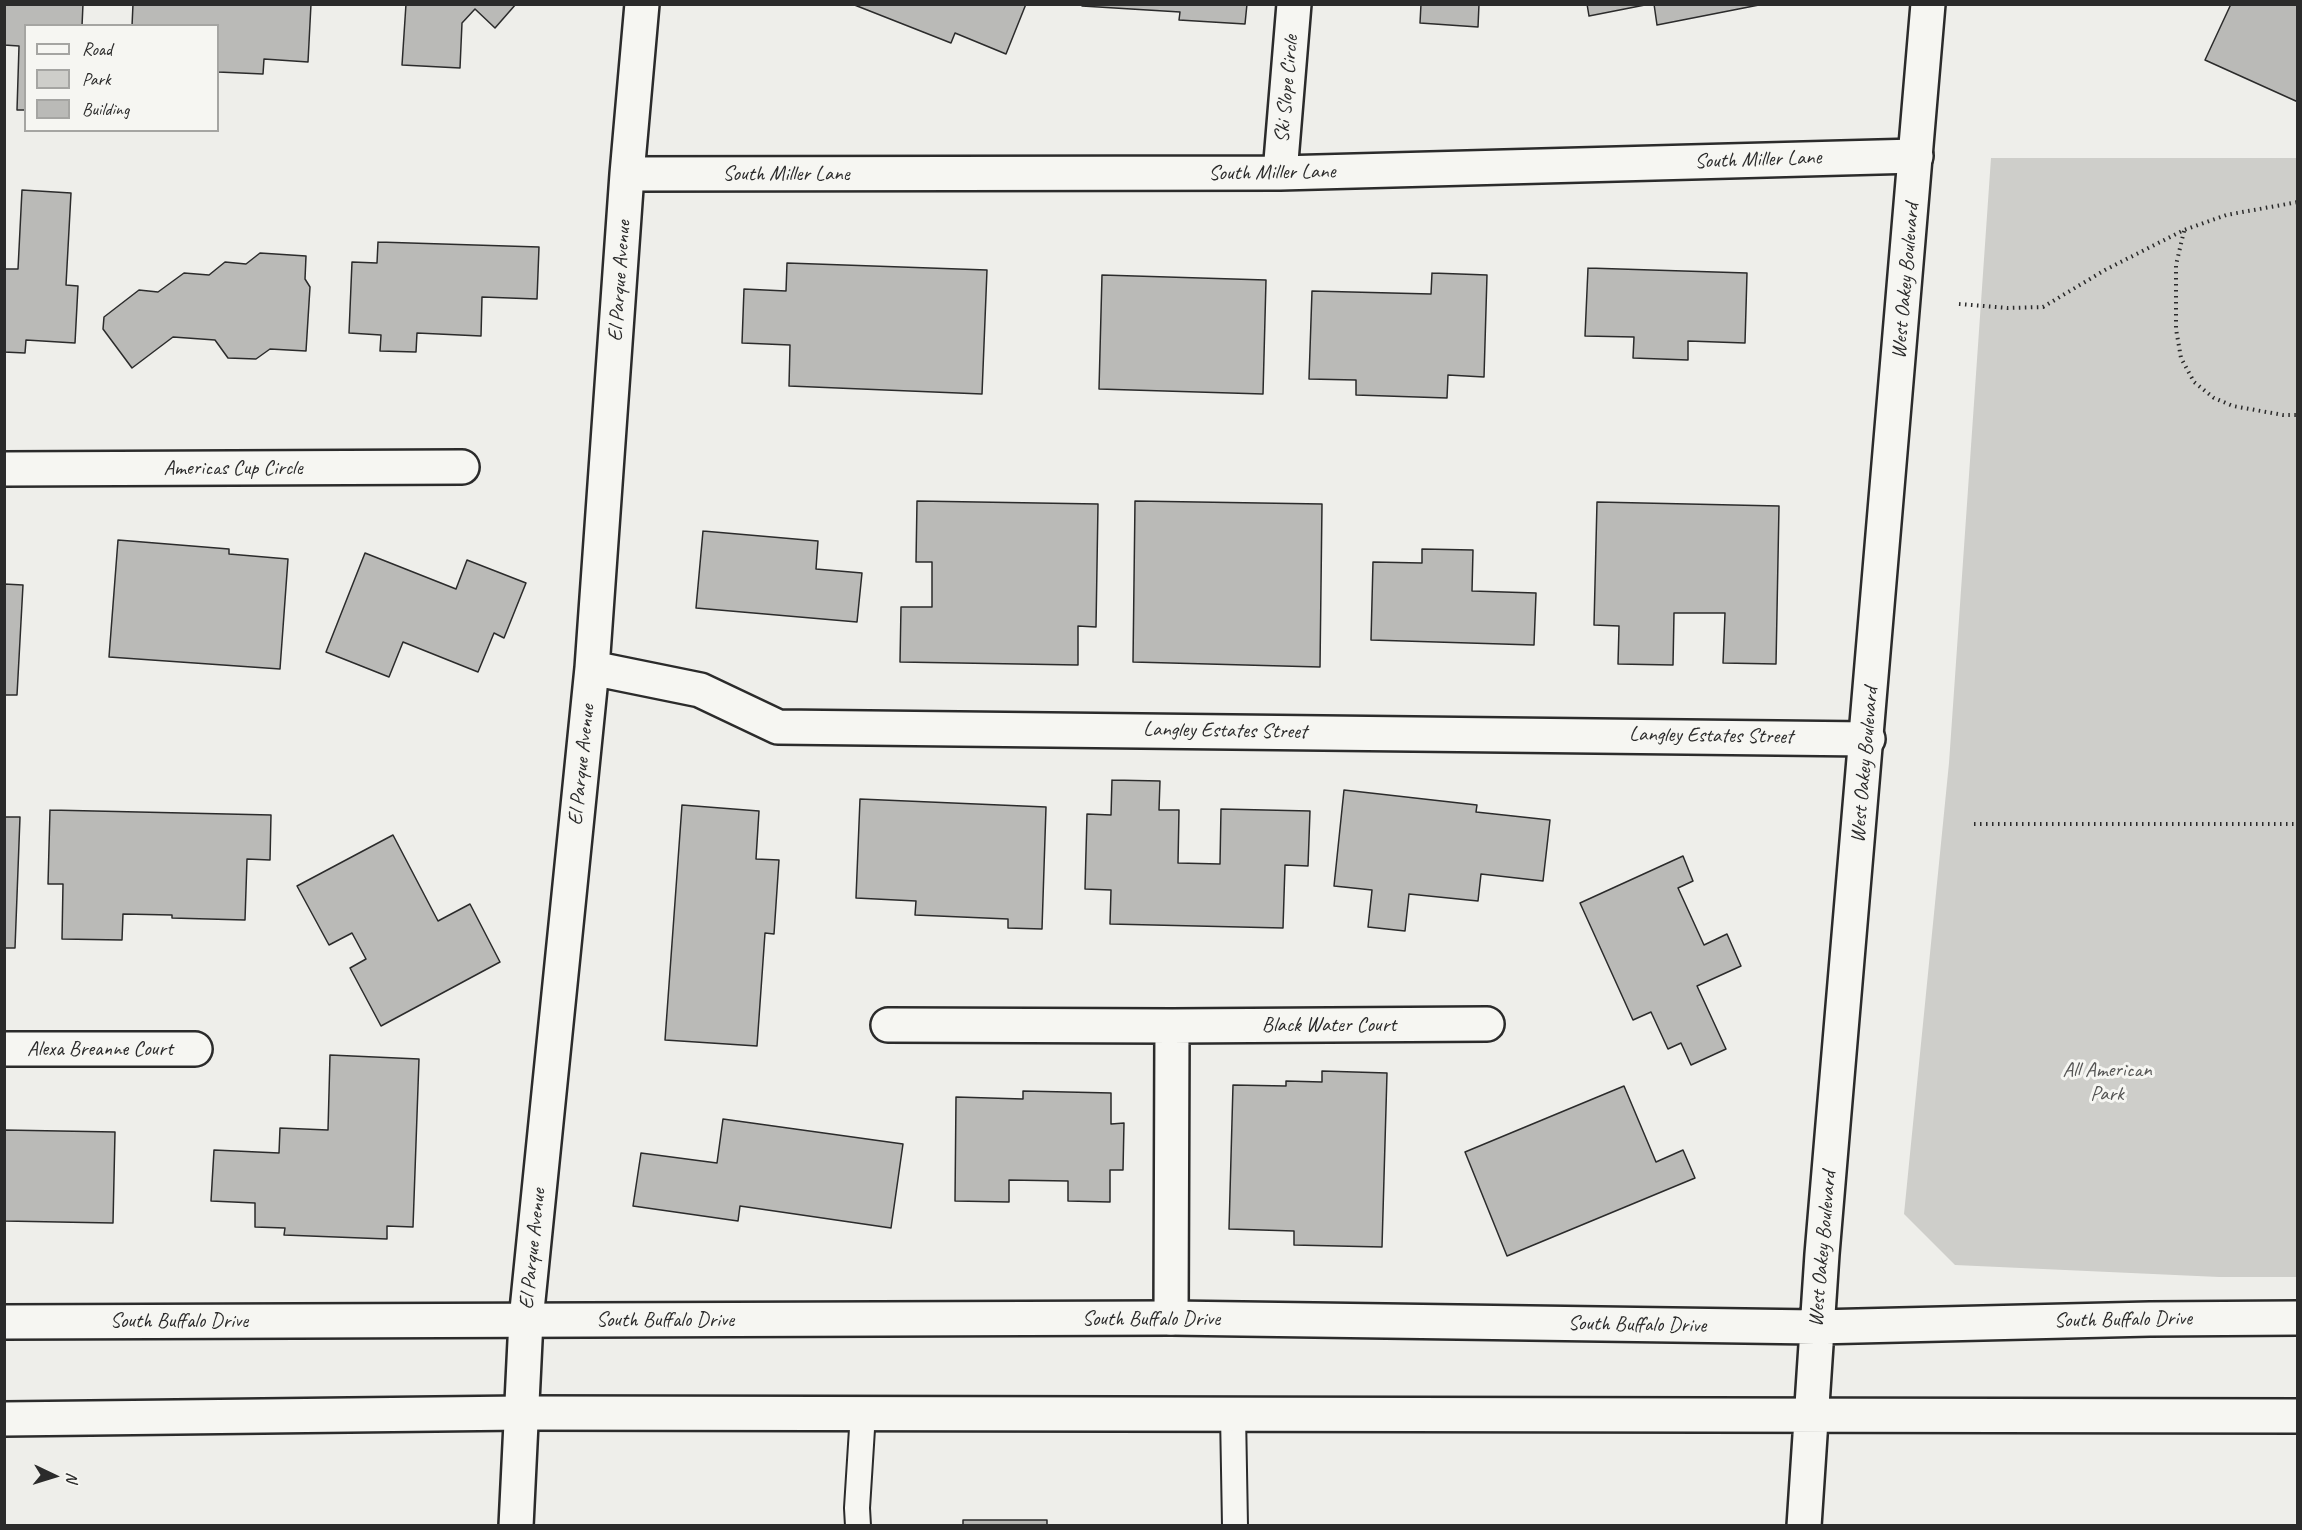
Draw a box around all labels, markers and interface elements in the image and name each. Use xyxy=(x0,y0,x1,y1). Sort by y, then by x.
legend xyxy=(24,24,219,132)
street label: Ski Slope Circle xyxy=(1270,34,1304,144)
text: Road xyxy=(82,38,112,60)
text: Park xyxy=(82,68,111,90)
text: Building xyxy=(82,98,129,120)
street label: South Miller Lane xyxy=(1694,145,1822,175)
street label: South Miller Lane xyxy=(1208,159,1336,187)
street label: South Miller Lane xyxy=(723,161,849,187)
street label: West Oakey Boulevard xyxy=(1887,202,1925,360)
street label: El Parque Avenue xyxy=(603,220,637,342)
street label: Americas Cup Circle xyxy=(164,455,302,481)
street label: West Oakey Boulevard xyxy=(1846,686,1884,844)
street label: El Parque Avenue xyxy=(563,703,601,827)
street label: Langley Estates Street xyxy=(1143,717,1307,745)
street label: Langley Estates Street xyxy=(1629,722,1793,750)
street label: Black Water Court xyxy=(1262,1012,1396,1038)
street label: Alexa Breanne Court xyxy=(27,1036,173,1062)
park label: All American Park xyxy=(2062,1057,2152,1107)
street label: West Oakey Boulevard xyxy=(1804,1170,1842,1328)
street label: El Parque Avenue xyxy=(514,1187,552,1311)
street label: South Buffalo Drive xyxy=(1082,1306,1220,1332)
street label: South Buffalo Drive xyxy=(2054,1306,2192,1334)
street label: South Buffalo Drive xyxy=(596,1307,734,1333)
street label: South Buffalo Drive xyxy=(110,1308,248,1334)
street label: South Buffalo Drive xyxy=(1568,1311,1706,1339)
north arrow xyxy=(24,1446,84,1506)
text: N xyxy=(62,1472,82,1483)

